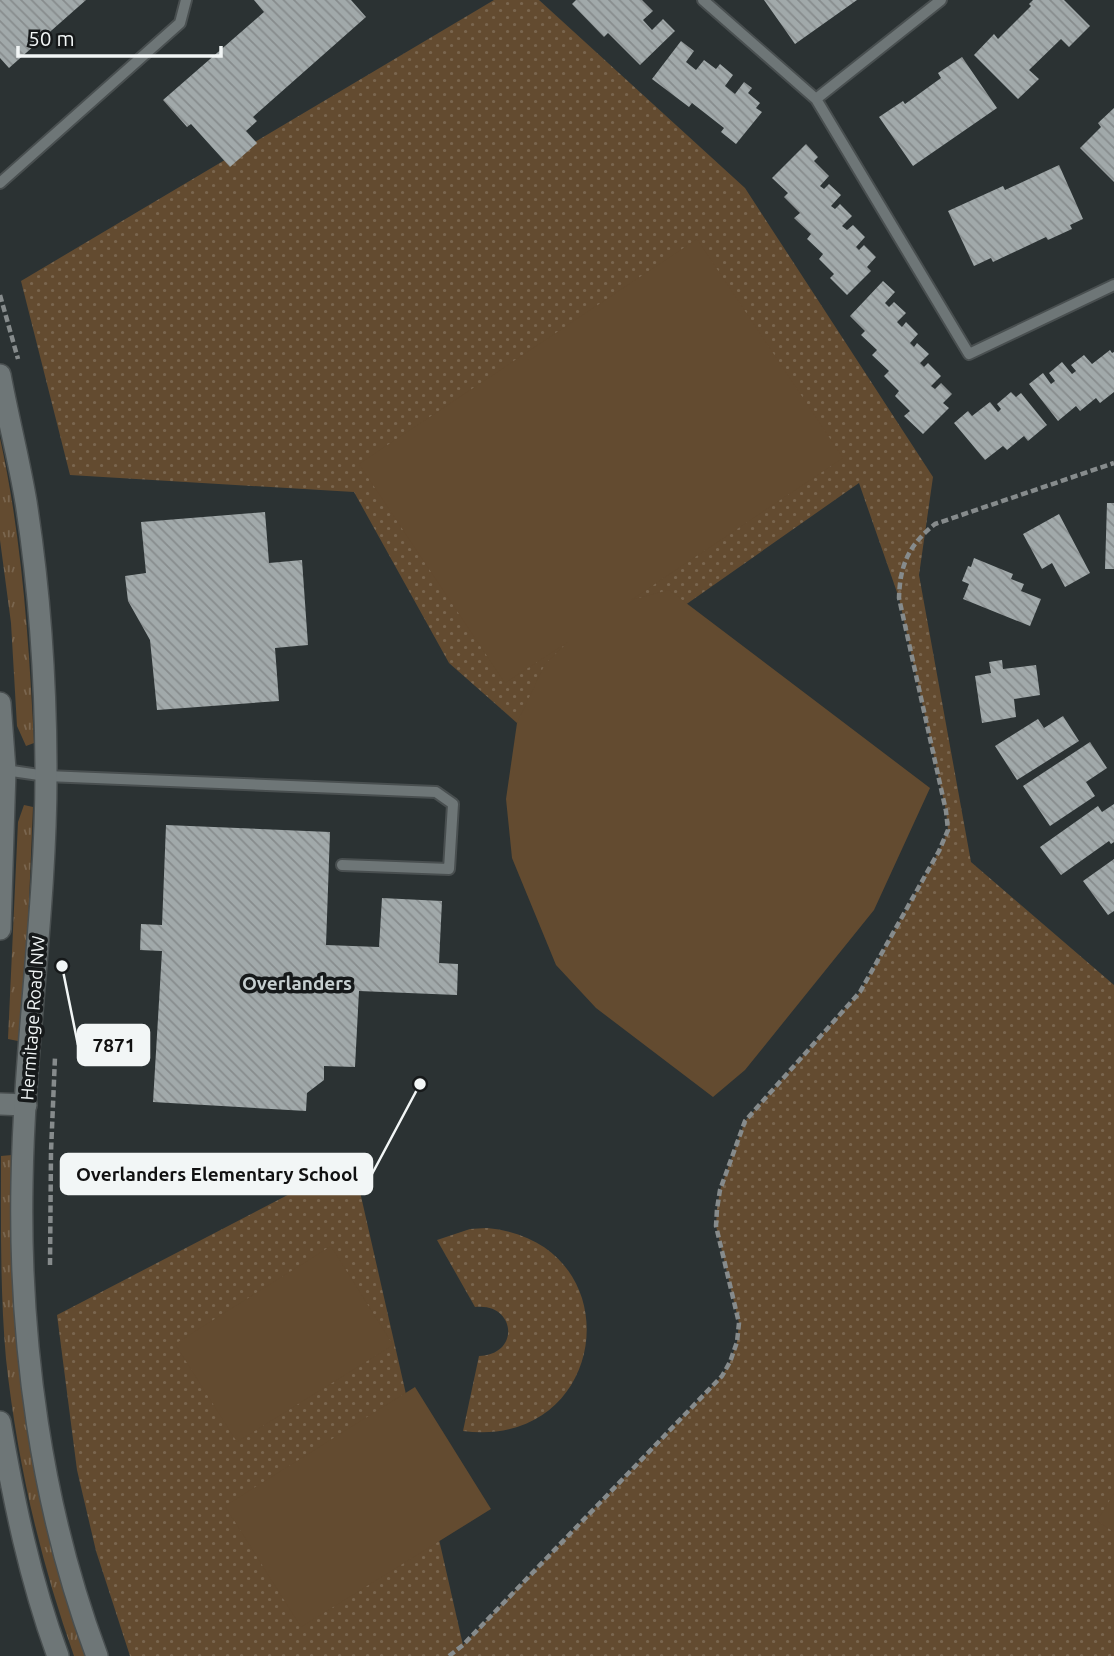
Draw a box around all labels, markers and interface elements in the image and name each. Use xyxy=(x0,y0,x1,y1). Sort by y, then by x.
scale bar xyxy=(18,14,220,58)
text: 50 m xyxy=(28,26,75,50)
street label: Hermitage Road NW xyxy=(16,935,48,1101)
district label: Overlanders xyxy=(242,972,352,994)
callout: 7871 xyxy=(78,1025,149,1065)
text: 7871 xyxy=(93,1034,135,1056)
callout: Overlanders Elementary School xyxy=(61,1154,372,1194)
text: Overlanders Elementary School xyxy=(76,1163,358,1185)

